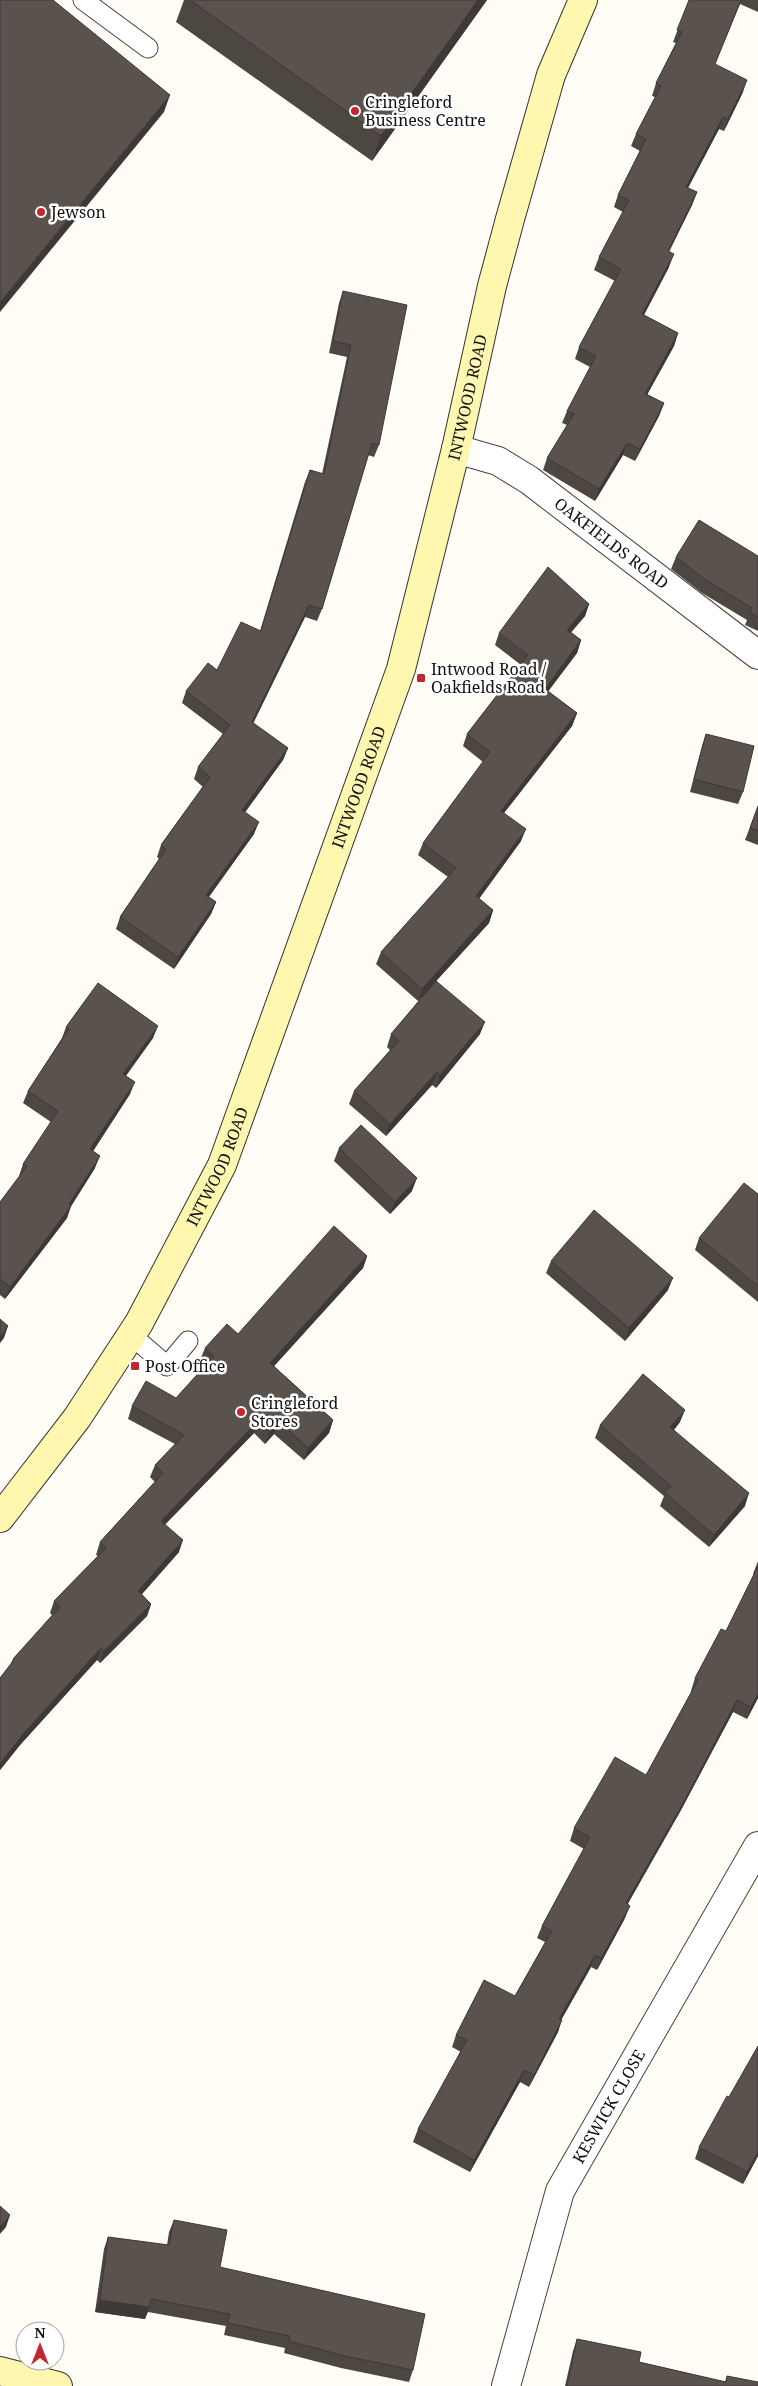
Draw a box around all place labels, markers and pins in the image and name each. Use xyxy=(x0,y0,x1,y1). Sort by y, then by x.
place label: Cringleford Business Centre xyxy=(365,91,486,131)
marker: Cringleford Business Centre xyxy=(349,105,361,117)
place label: Jewson xyxy=(50,201,106,223)
marker: Jewson xyxy=(35,206,47,218)
place label: Intwood Road / Oakfields Road xyxy=(431,658,547,698)
marker: Intwood Road / Oakfields Road xyxy=(415,672,427,684)
place label: Post Office xyxy=(145,1355,225,1377)
marker: Post Office xyxy=(129,1360,141,1372)
place label: Cringleford Stores xyxy=(251,1392,339,1432)
marker: Cringleford Stores xyxy=(235,1406,247,1418)

